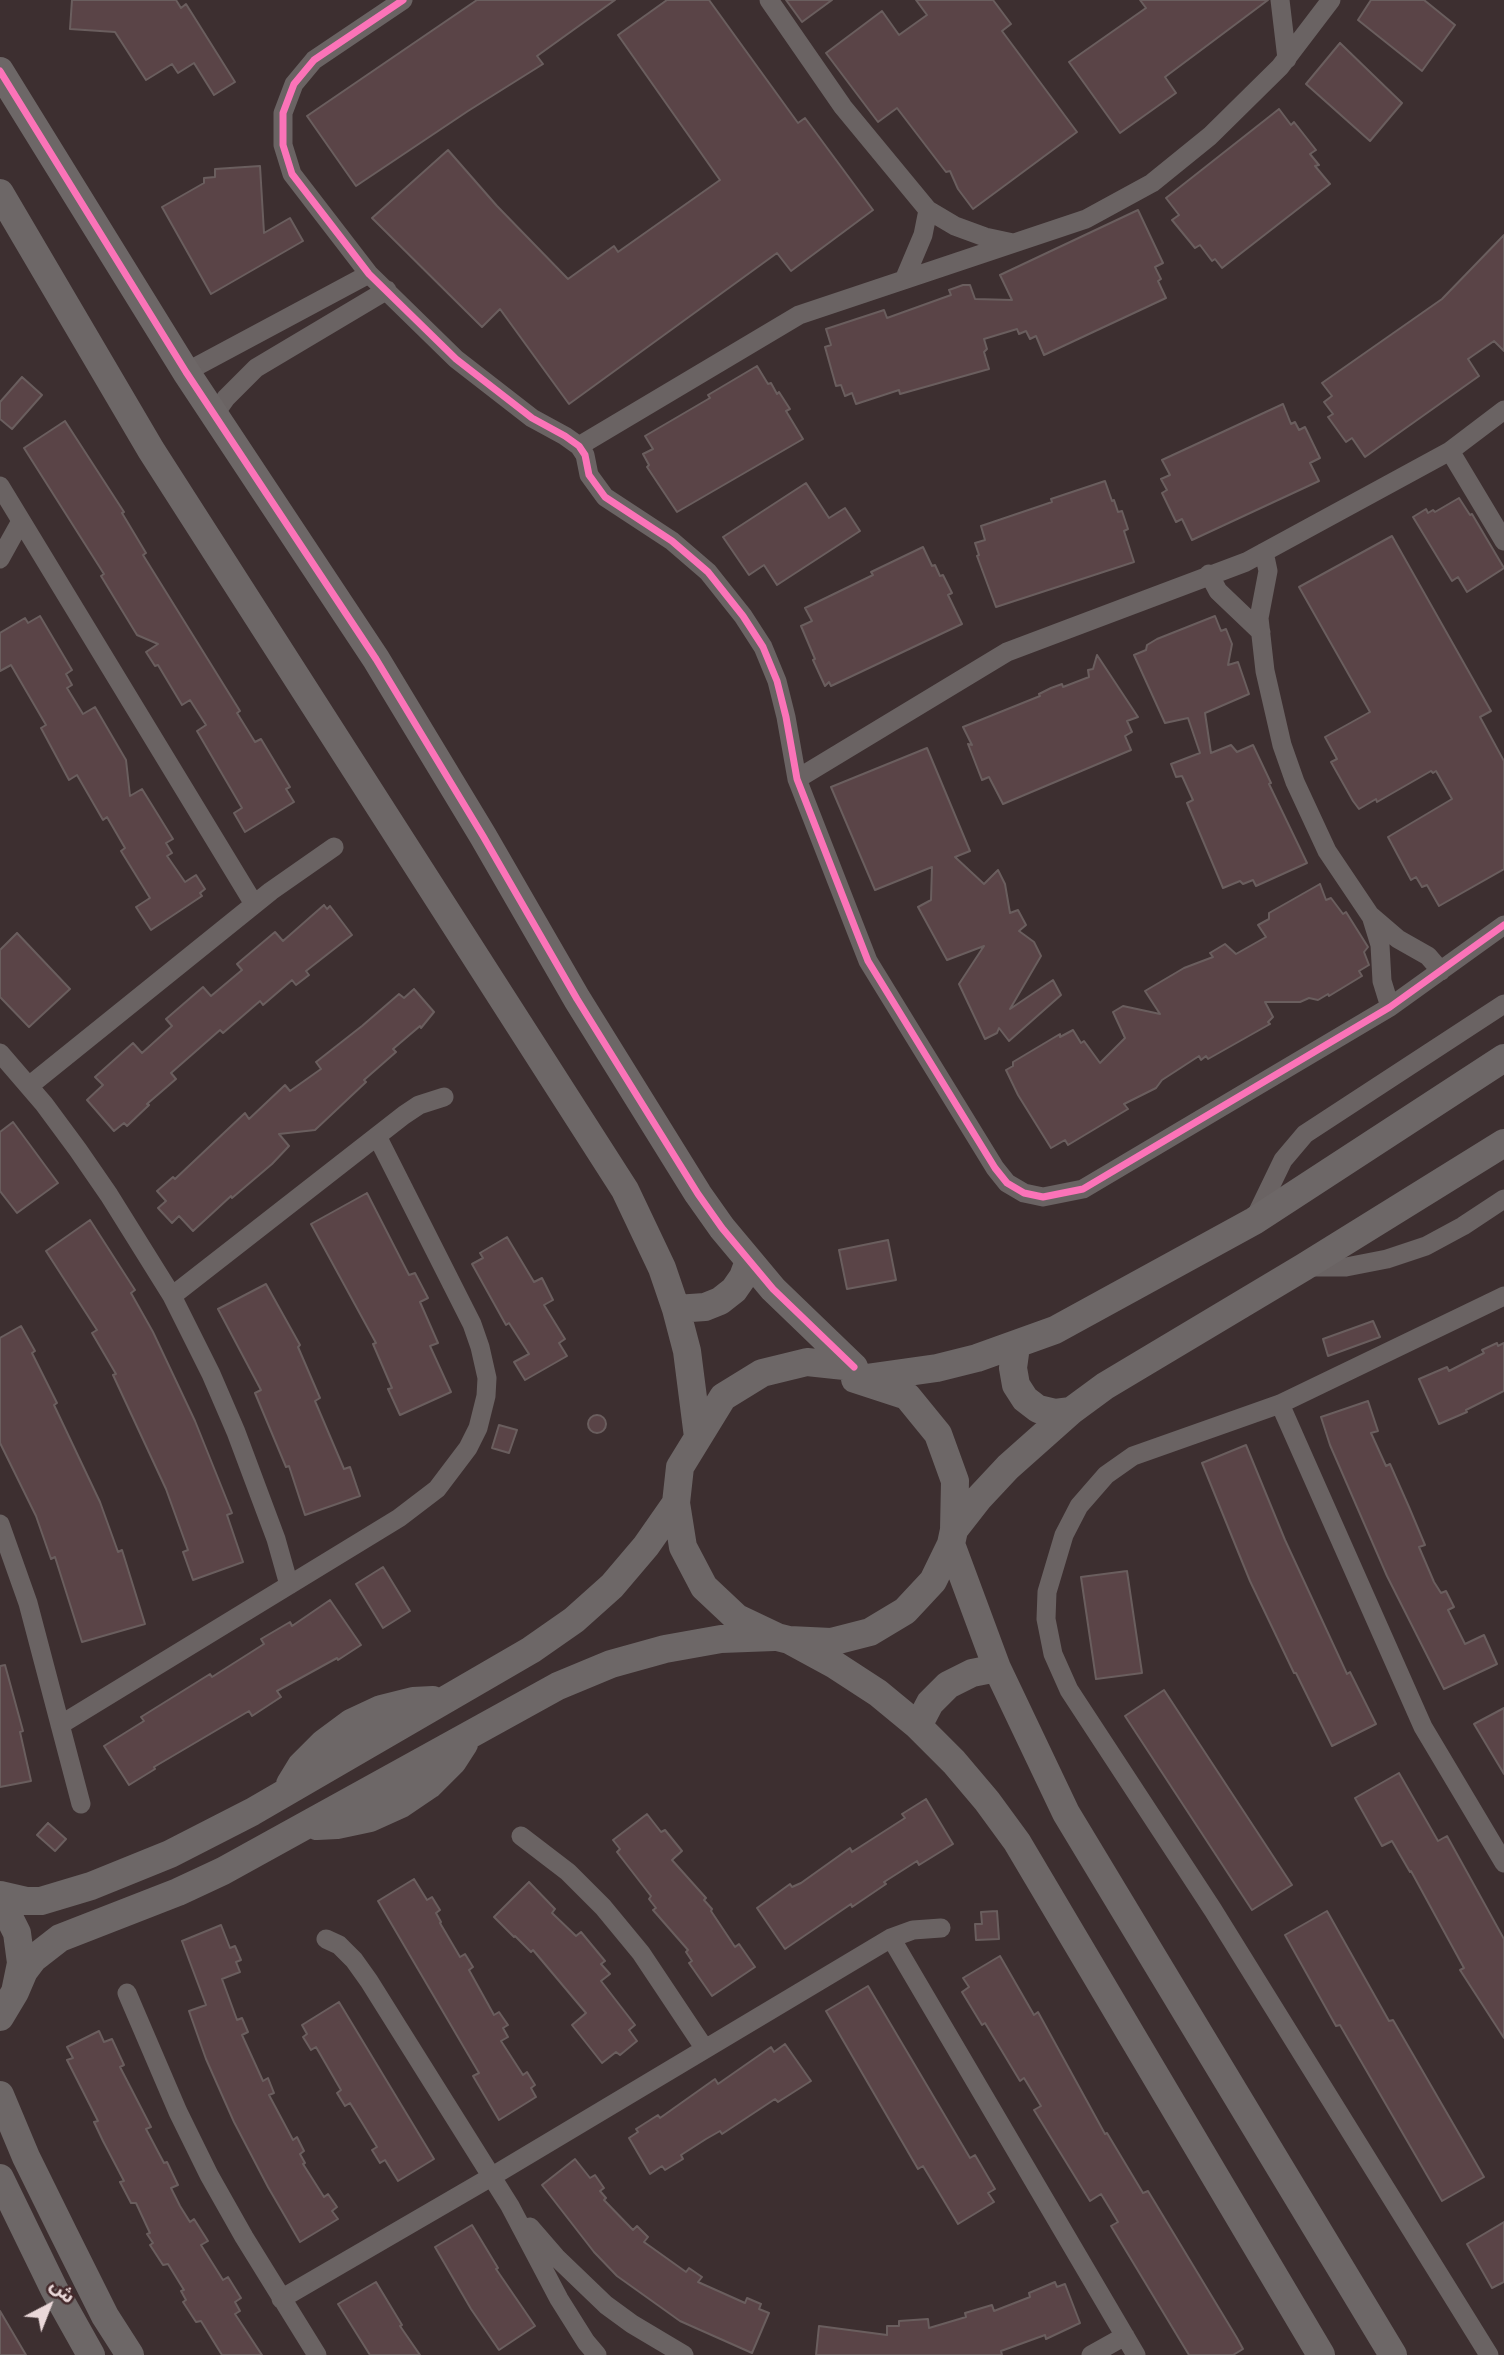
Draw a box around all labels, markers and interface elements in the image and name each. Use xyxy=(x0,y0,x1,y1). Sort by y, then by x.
north arrow xyxy=(14,2271,84,2341)
text: ش xyxy=(45,2272,81,2309)

